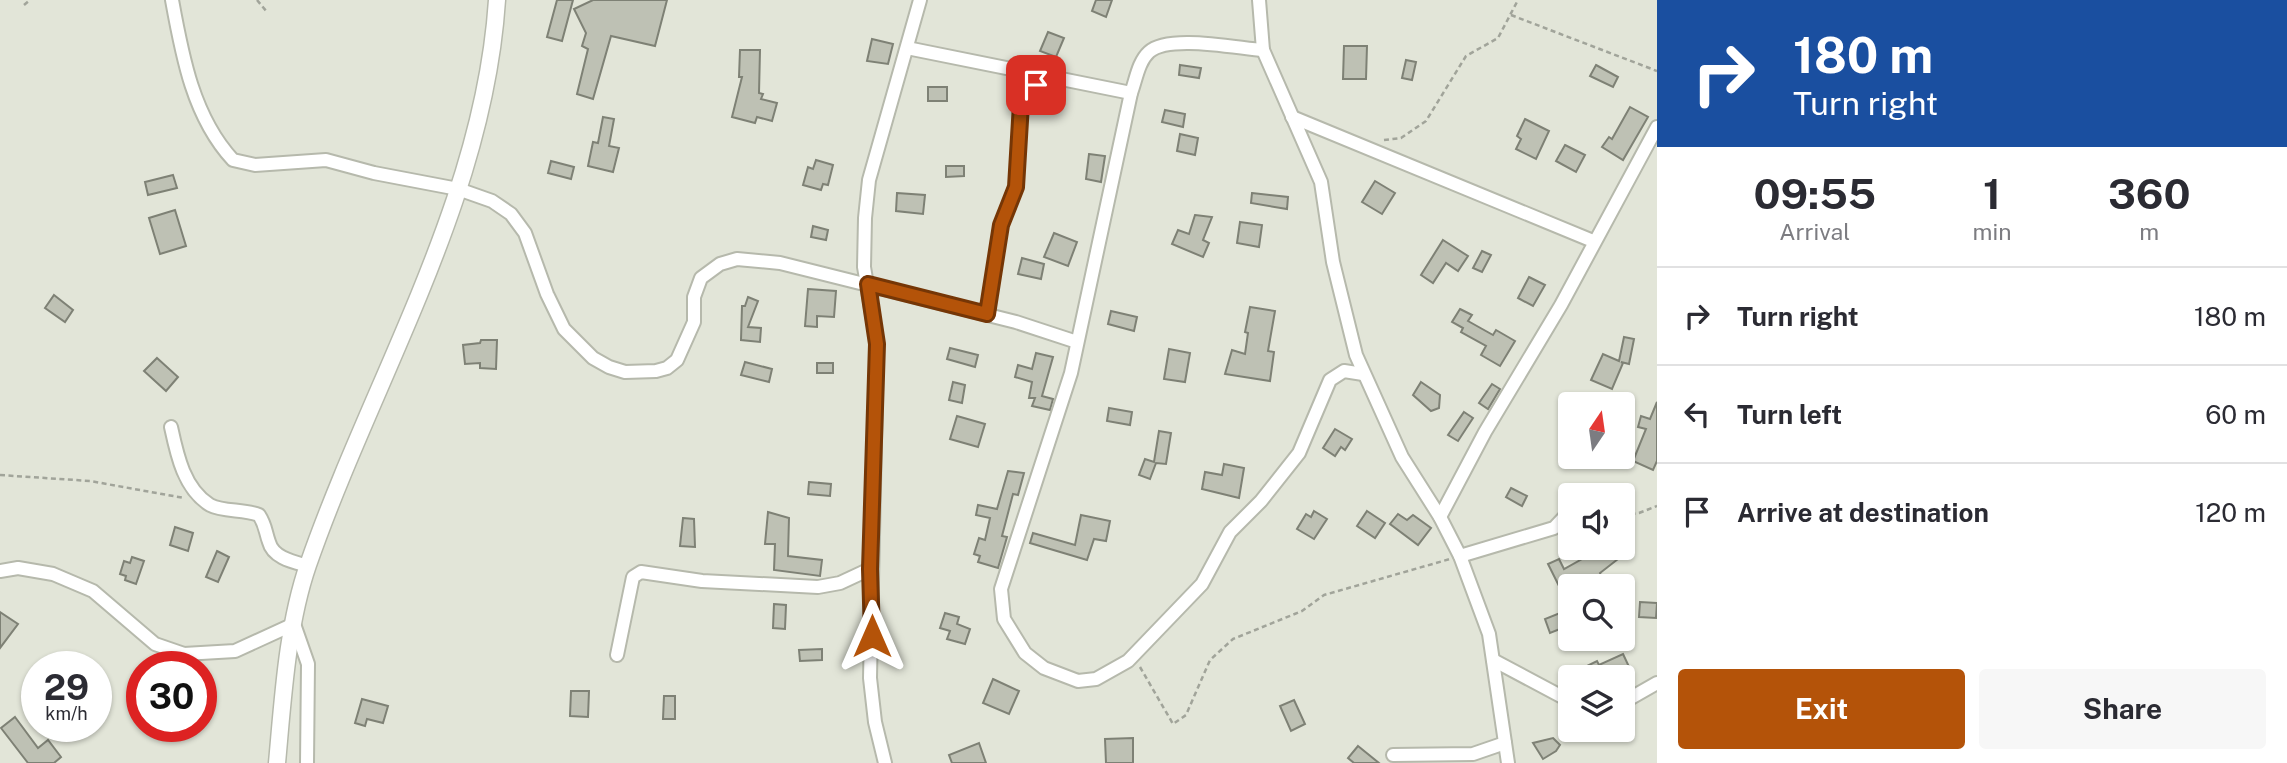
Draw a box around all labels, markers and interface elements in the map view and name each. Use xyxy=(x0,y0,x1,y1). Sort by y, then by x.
text: 180 m xyxy=(1793,26,1933,84)
icon: right xyxy=(1678,28,1769,119)
pin xyxy=(1006,55,1066,115)
icon: arrive xyxy=(1017,66,1055,104)
text: Turn right xyxy=(1793,85,1938,122)
text: 09:55 xyxy=(1753,169,1876,218)
text: 1 xyxy=(1983,169,2001,218)
text: 360 xyxy=(2108,169,2191,218)
text: Arrival xyxy=(1779,218,1850,245)
text: min xyxy=(1973,218,2012,245)
text: m xyxy=(2139,218,2159,245)
icon: right xyxy=(1678,297,1716,335)
text: Turn right xyxy=(1737,301,1859,332)
text: 180 m xyxy=(2194,301,2266,332)
north arrow xyxy=(1558,392,1634,469)
map controls xyxy=(1558,392,1635,742)
icon: left xyxy=(1678,395,1716,433)
text: Turn left xyxy=(1737,399,1842,430)
text: 60 m xyxy=(2205,399,2266,430)
button: sound xyxy=(1558,483,1635,560)
icon: arrive xyxy=(1678,493,1716,531)
text: Arrive at destination xyxy=(1737,497,1989,528)
text: 120 m xyxy=(2195,497,2266,528)
button: search xyxy=(1558,574,1635,651)
position arrow xyxy=(835,599,909,673)
speed limit sign: 30 xyxy=(126,651,217,742)
button: layers xyxy=(1558,665,1635,742)
text: 29 xyxy=(44,667,89,708)
button: Exit xyxy=(1678,669,1965,749)
button: Share xyxy=(1979,669,2266,749)
text: km/h xyxy=(45,703,88,724)

